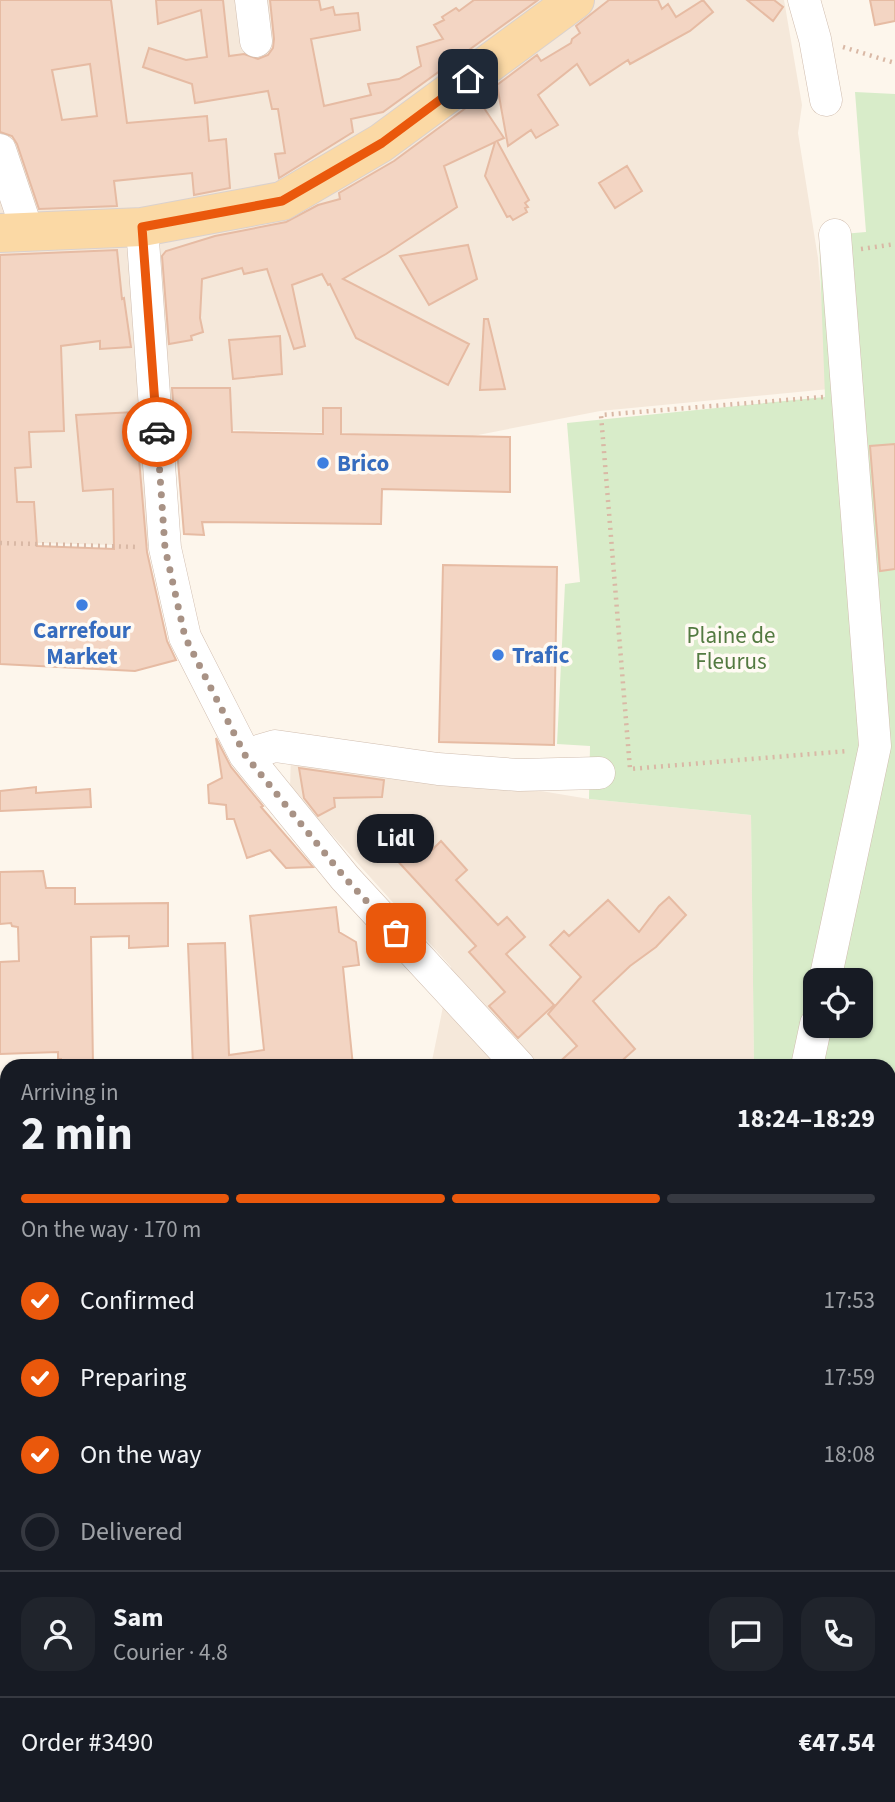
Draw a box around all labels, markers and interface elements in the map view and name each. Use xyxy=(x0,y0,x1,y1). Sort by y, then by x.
pin xyxy=(438,49,498,109)
icon: home xyxy=(449,60,487,98)
courier xyxy=(122,397,192,467)
icon: car xyxy=(138,413,176,451)
place label: Brico xyxy=(337,447,389,480)
marker: Brico xyxy=(315,455,331,471)
marker: Carrefour Market xyxy=(74,597,90,613)
place label: Carrefour Market xyxy=(33,614,132,673)
park label: Plaine de Fleurus xyxy=(687,619,775,678)
place label: Trafic xyxy=(512,639,570,672)
marker: Trafic xyxy=(490,647,506,663)
callout: Lidl xyxy=(358,814,434,863)
text: Lidl xyxy=(376,822,415,855)
pin xyxy=(366,903,426,963)
icon: bag xyxy=(377,914,415,952)
map controls xyxy=(803,968,873,1038)
button: locate xyxy=(803,968,873,1038)
text: Arriving in xyxy=(21,1076,119,1109)
text: 18:24–18:29 xyxy=(737,1100,875,1137)
text: 2 min xyxy=(21,1102,133,1167)
text: On the way · 170 m xyxy=(21,1213,201,1246)
icon: check xyxy=(21,1282,59,1320)
text: Confirmed xyxy=(80,1282,195,1319)
text: 17:53 xyxy=(824,1284,875,1317)
icon: check xyxy=(21,1359,59,1397)
text: Preparing xyxy=(80,1359,186,1396)
text: 17:59 xyxy=(824,1361,875,1394)
icon: check xyxy=(21,1436,59,1474)
text: On the way xyxy=(80,1436,201,1473)
text: 18:08 xyxy=(824,1438,875,1471)
text: Delivered xyxy=(80,1513,183,1550)
button: person xyxy=(21,1597,95,1671)
button: chat xyxy=(709,1597,783,1671)
button: phone xyxy=(801,1597,875,1671)
text: Sam xyxy=(113,1599,163,1636)
text: Courier · 4.8 xyxy=(113,1636,228,1669)
text: Order #3490 xyxy=(21,1724,153,1761)
text: €47.54 xyxy=(799,1724,875,1761)

